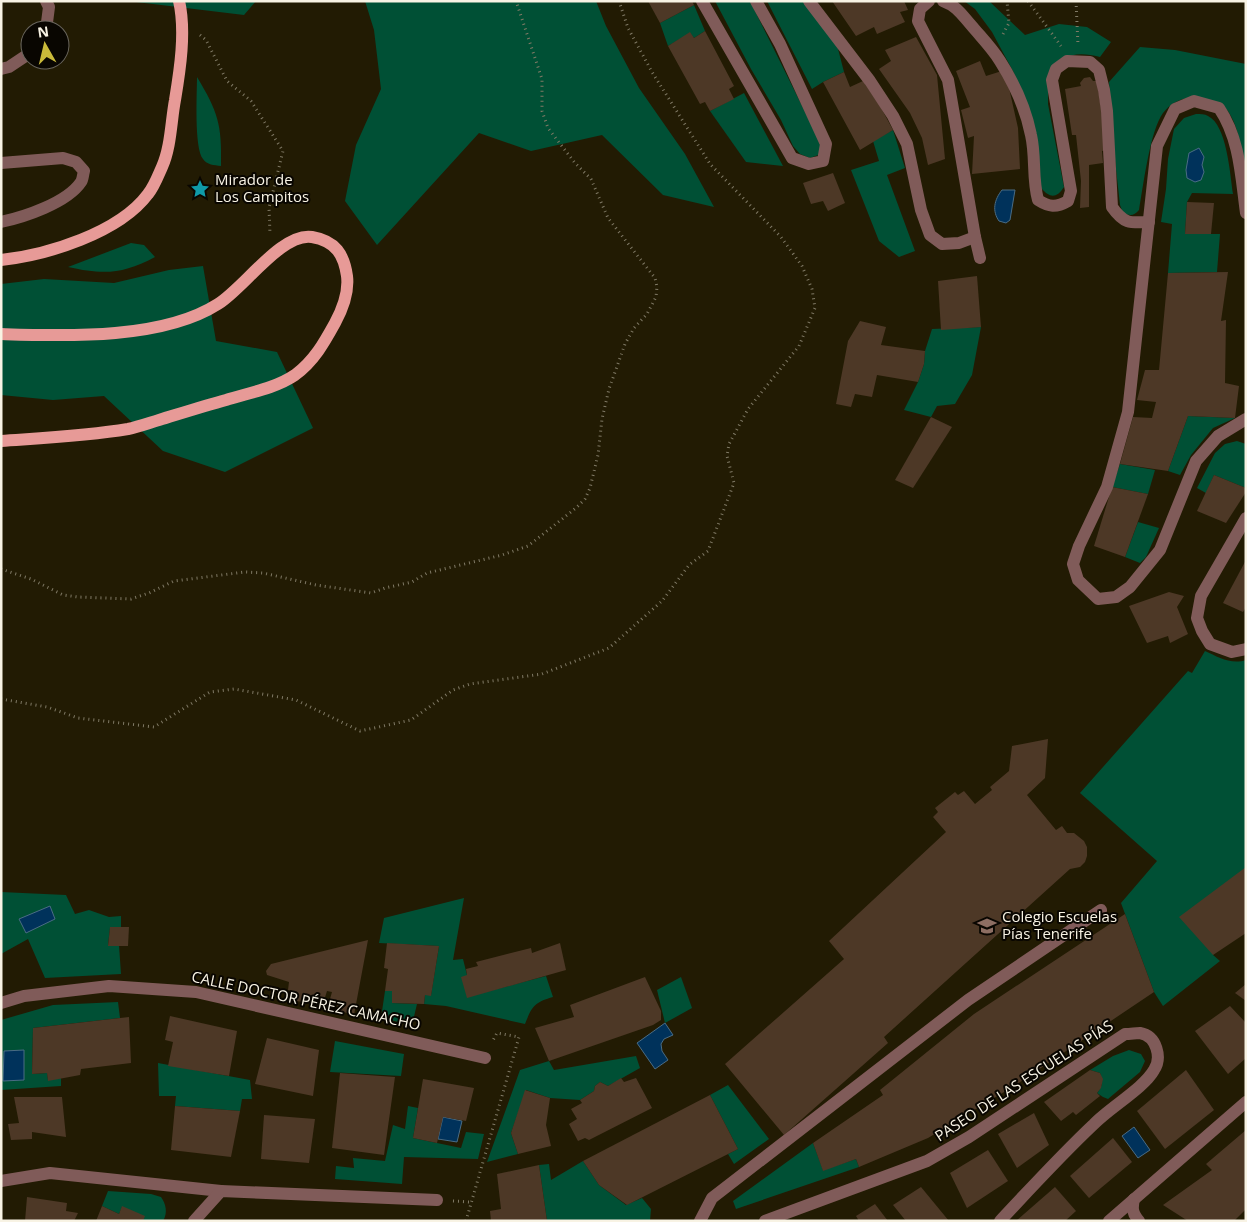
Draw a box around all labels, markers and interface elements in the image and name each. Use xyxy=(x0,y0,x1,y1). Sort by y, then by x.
north arrow xyxy=(20,20,70,70)
text: N xyxy=(36,21,50,42)
place label: Mirador de Los Campitos xyxy=(215,169,309,206)
place icon: Mirador de Los Campitos xyxy=(189,178,211,200)
place label: Colegio Escuelas Pías Tenerife xyxy=(1002,906,1117,943)
school or university icon: Colegio Escuelas Pías Tenerife xyxy=(976,915,998,937)
street label: CALLE DOCTOR PÉREZ CAMACHO xyxy=(190,966,422,1034)
street label: PASEO DE LAS ESCUELAS PÍAS xyxy=(930,1015,1116,1145)

